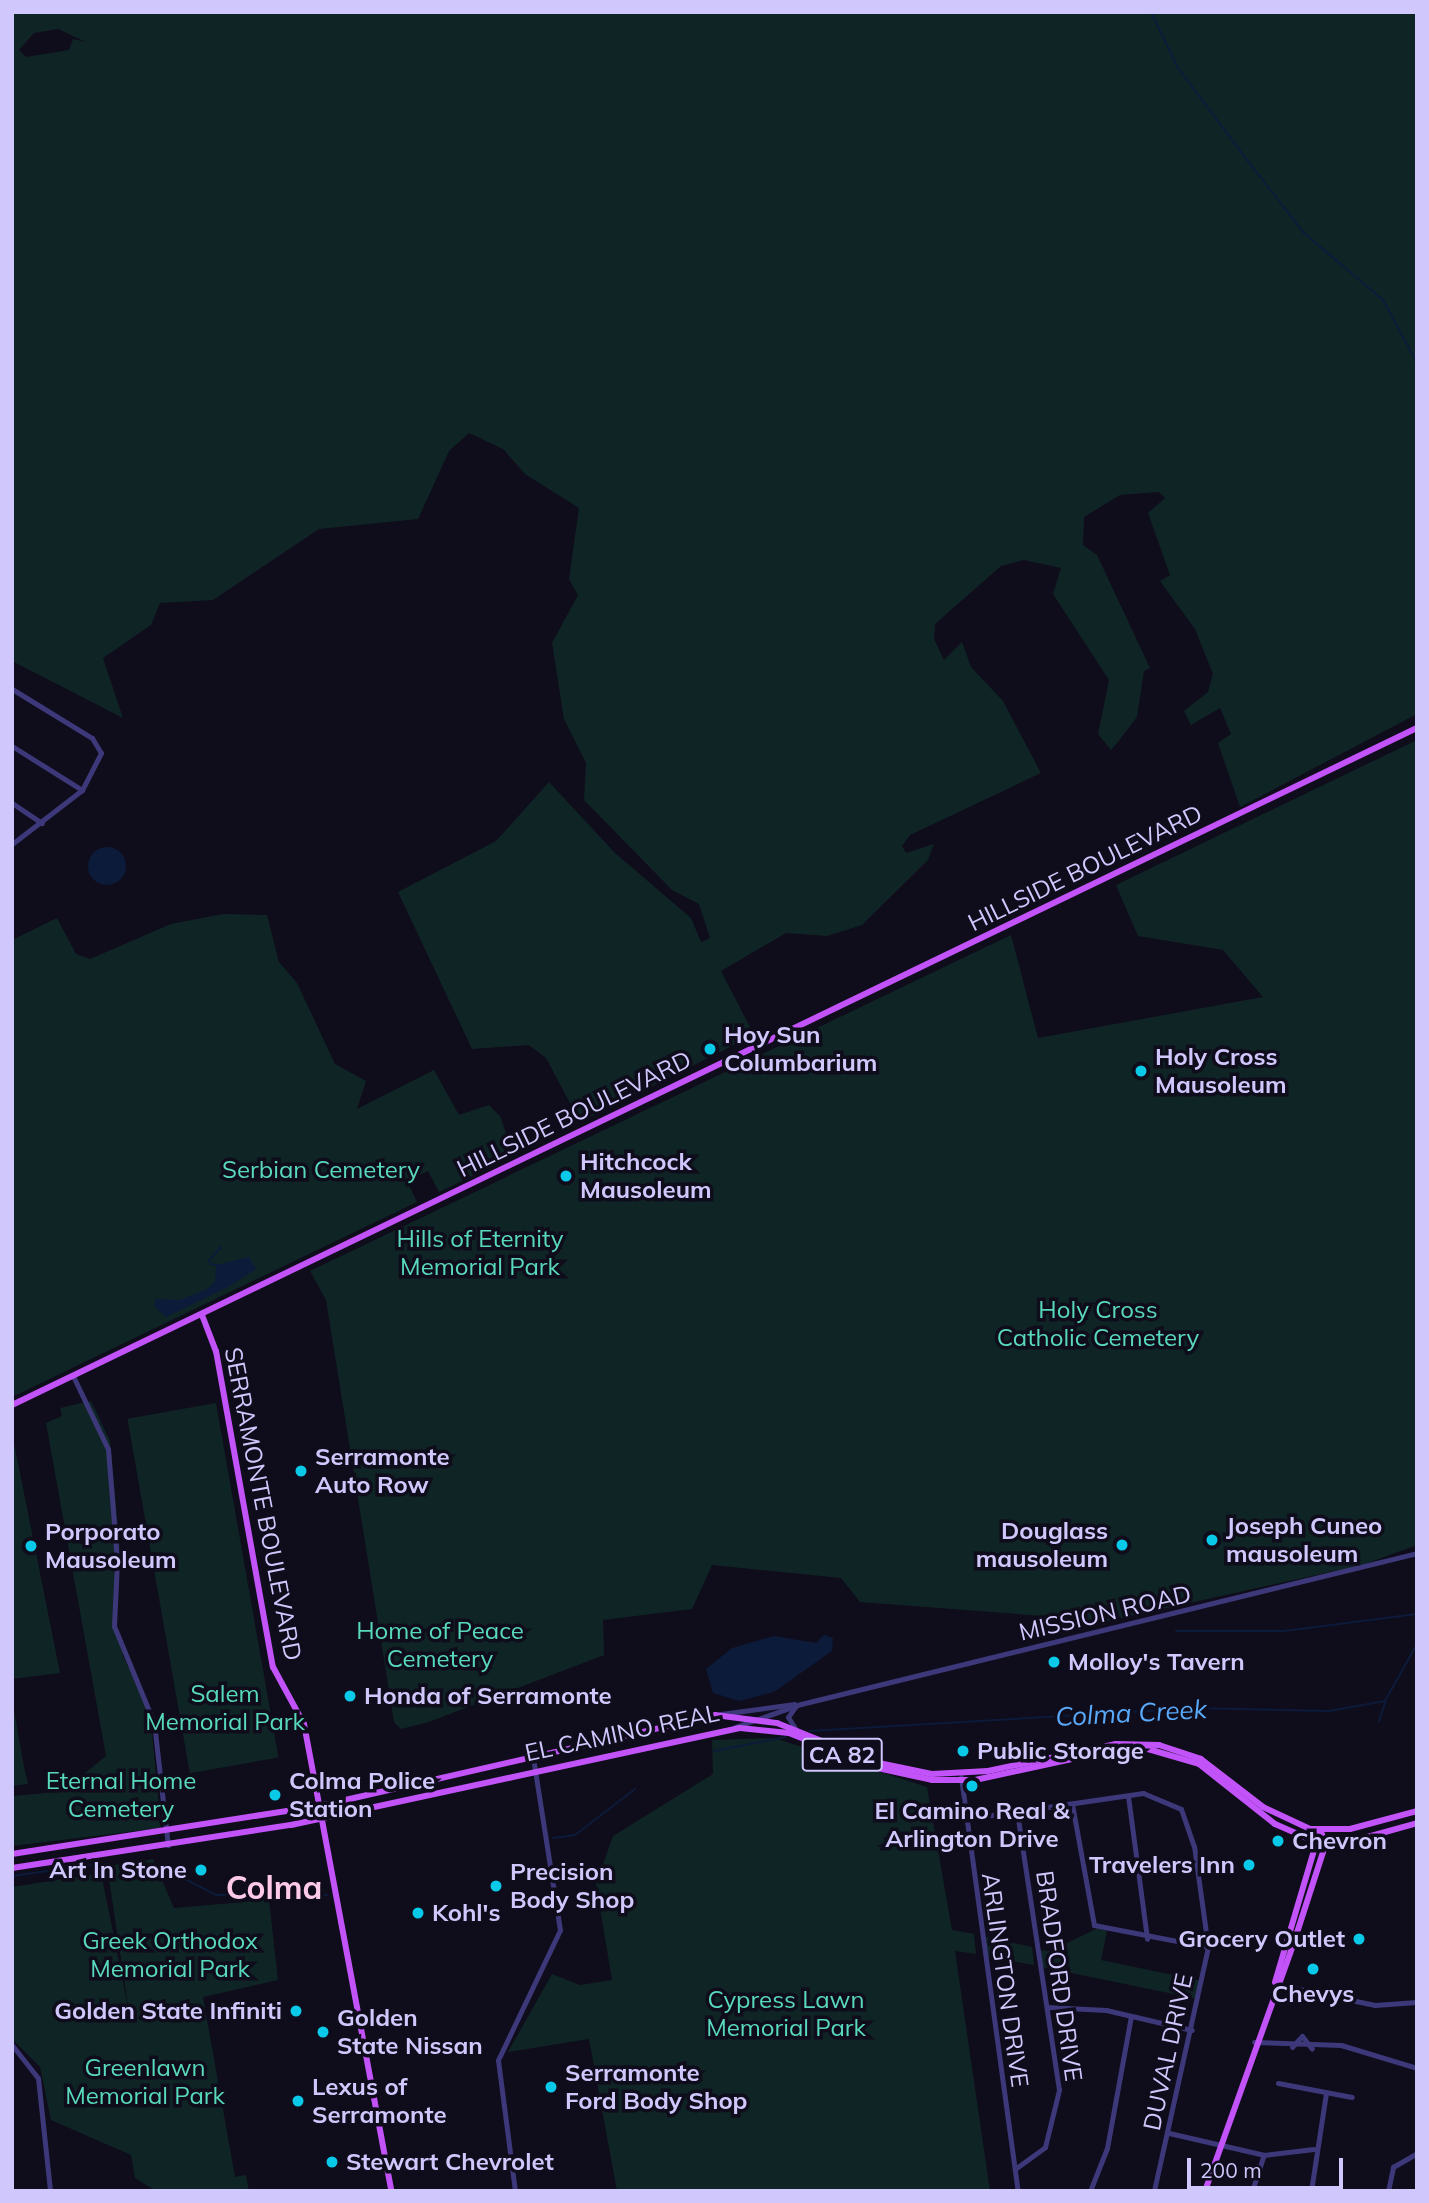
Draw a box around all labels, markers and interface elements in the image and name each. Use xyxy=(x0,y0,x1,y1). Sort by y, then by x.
street label: HILLSIDE BOULEVARD xyxy=(963,799,1207,937)
place label: Hoy Sun Columbarium xyxy=(724,1021,877,1077)
marker: Hoy Sun Columbarium xyxy=(702,1041,718,1057)
place label: Holy Cross Mausoleum xyxy=(1155,1043,1287,1099)
street label: HILLSIDE BOULEVARD xyxy=(452,1045,696,1183)
marker: Holy Cross Mausoleum xyxy=(1133,1063,1149,1079)
place label: Hitchcock Mausoleum xyxy=(580,1148,712,1204)
park label: Serbian Cemetery xyxy=(222,1156,420,1184)
marker: Hitchcock Mausoleum xyxy=(558,1168,574,1184)
park label: Hills of Eternity Memorial Park xyxy=(397,1225,563,1281)
park label: Holy Cross Catholic Cemetery xyxy=(997,1296,1199,1352)
street label: SERRAMONTE BOULEVARD xyxy=(218,1345,308,1663)
place label: Serramonte Auto Row xyxy=(315,1443,450,1499)
marker: Serramonte Auto Row xyxy=(293,1463,309,1479)
place label: Joseph Cuneo mausoleum xyxy=(1226,1512,1382,1568)
place label: Douglass mausoleum xyxy=(976,1517,1108,1573)
place label: Porporato Mausoleum xyxy=(45,1518,177,1574)
marker: Joseph Cuneo mausoleum xyxy=(1204,1532,1220,1548)
marker: Douglass mausoleum xyxy=(1114,1537,1130,1553)
marker: Porporato Mausoleum xyxy=(23,1538,39,1554)
street label: MISSION ROAD xyxy=(1016,1579,1194,1647)
park label: Home of Peace Cemetery xyxy=(356,1617,524,1673)
place label: Molloy's Tavern xyxy=(1068,1648,1245,1676)
marker: Molloy's Tavern xyxy=(1046,1654,1062,1670)
park label: Salem Memorial Park xyxy=(145,1680,305,1736)
place label: Honda of Serramonte xyxy=(364,1682,612,1710)
marker: Honda of Serramonte xyxy=(342,1688,358,1704)
water label: Colma Creek xyxy=(1054,1693,1208,1733)
street label: EL CAMINO REAL xyxy=(522,1698,722,1768)
road number: CA 82 xyxy=(800,1736,884,1774)
place label: Public Storage xyxy=(977,1737,1144,1765)
marker: Public Storage xyxy=(955,1743,971,1759)
park label: Eternal Home Cemetery xyxy=(46,1767,196,1823)
place label: Colma Police Station xyxy=(289,1767,435,1823)
marker: El Camino Real & Arlington Drive xyxy=(964,1778,980,1794)
marker: Colma Police Station xyxy=(267,1787,283,1803)
place label: El Camino Real & Arlington Drive xyxy=(874,1797,1070,1853)
place label: Chevron xyxy=(1292,1827,1387,1855)
marker: Chevron xyxy=(1270,1833,1286,1849)
place label: Travelers Inn xyxy=(1089,1851,1235,1879)
place label: Art In Stone xyxy=(49,1856,187,1884)
marker: Travelers Inn xyxy=(1241,1857,1257,1873)
place label: Precision Body Shop xyxy=(510,1858,634,1914)
marker: Art In Stone xyxy=(193,1862,209,1878)
district label: Colma xyxy=(226,1868,322,1906)
street label: BRADFORD DRIVE xyxy=(1030,1869,1088,2083)
street label: ARLINGTON DRIVE xyxy=(976,1871,1034,2089)
marker: Precision Body Shop xyxy=(488,1878,504,1894)
place label: Kohl's xyxy=(432,1899,500,1927)
marker: Kohl's xyxy=(410,1905,426,1921)
place label: Grocery Outlet xyxy=(1178,1925,1345,1953)
park label: Greek Orthodox Memorial Park xyxy=(82,1927,258,1983)
marker: Grocery Outlet xyxy=(1351,1931,1367,1947)
marker: Chevys xyxy=(1305,1961,1321,1977)
street label: DUVAL DRIVE xyxy=(1137,1971,1199,2133)
place label: Chevys xyxy=(1272,1980,1354,2008)
park label: Cypress Lawn Memorial Park xyxy=(706,1986,866,2042)
place label: Golden State Infiniti xyxy=(54,1997,282,2025)
marker: Golden State Infiniti xyxy=(288,2003,304,2019)
place label: Golden State Nissan xyxy=(337,2004,483,2060)
marker: Golden State Nissan xyxy=(315,2024,331,2040)
park label: Greenlawn Memorial Park xyxy=(65,2054,225,2110)
place label: Serramonte Ford Body Shop xyxy=(565,2059,747,2115)
place label: Lexus of Serramonte xyxy=(312,2073,447,2129)
marker: Serramonte Ford Body Shop xyxy=(543,2079,559,2095)
marker: Lexus of Serramonte xyxy=(290,2093,306,2109)
scale bar xyxy=(1191,2144,1347,2188)
place label: Stewart Chevrolet xyxy=(346,2148,554,2176)
marker: Stewart Chevrolet xyxy=(324,2154,340,2170)
text: 200 m xyxy=(1200,2157,1262,2183)

